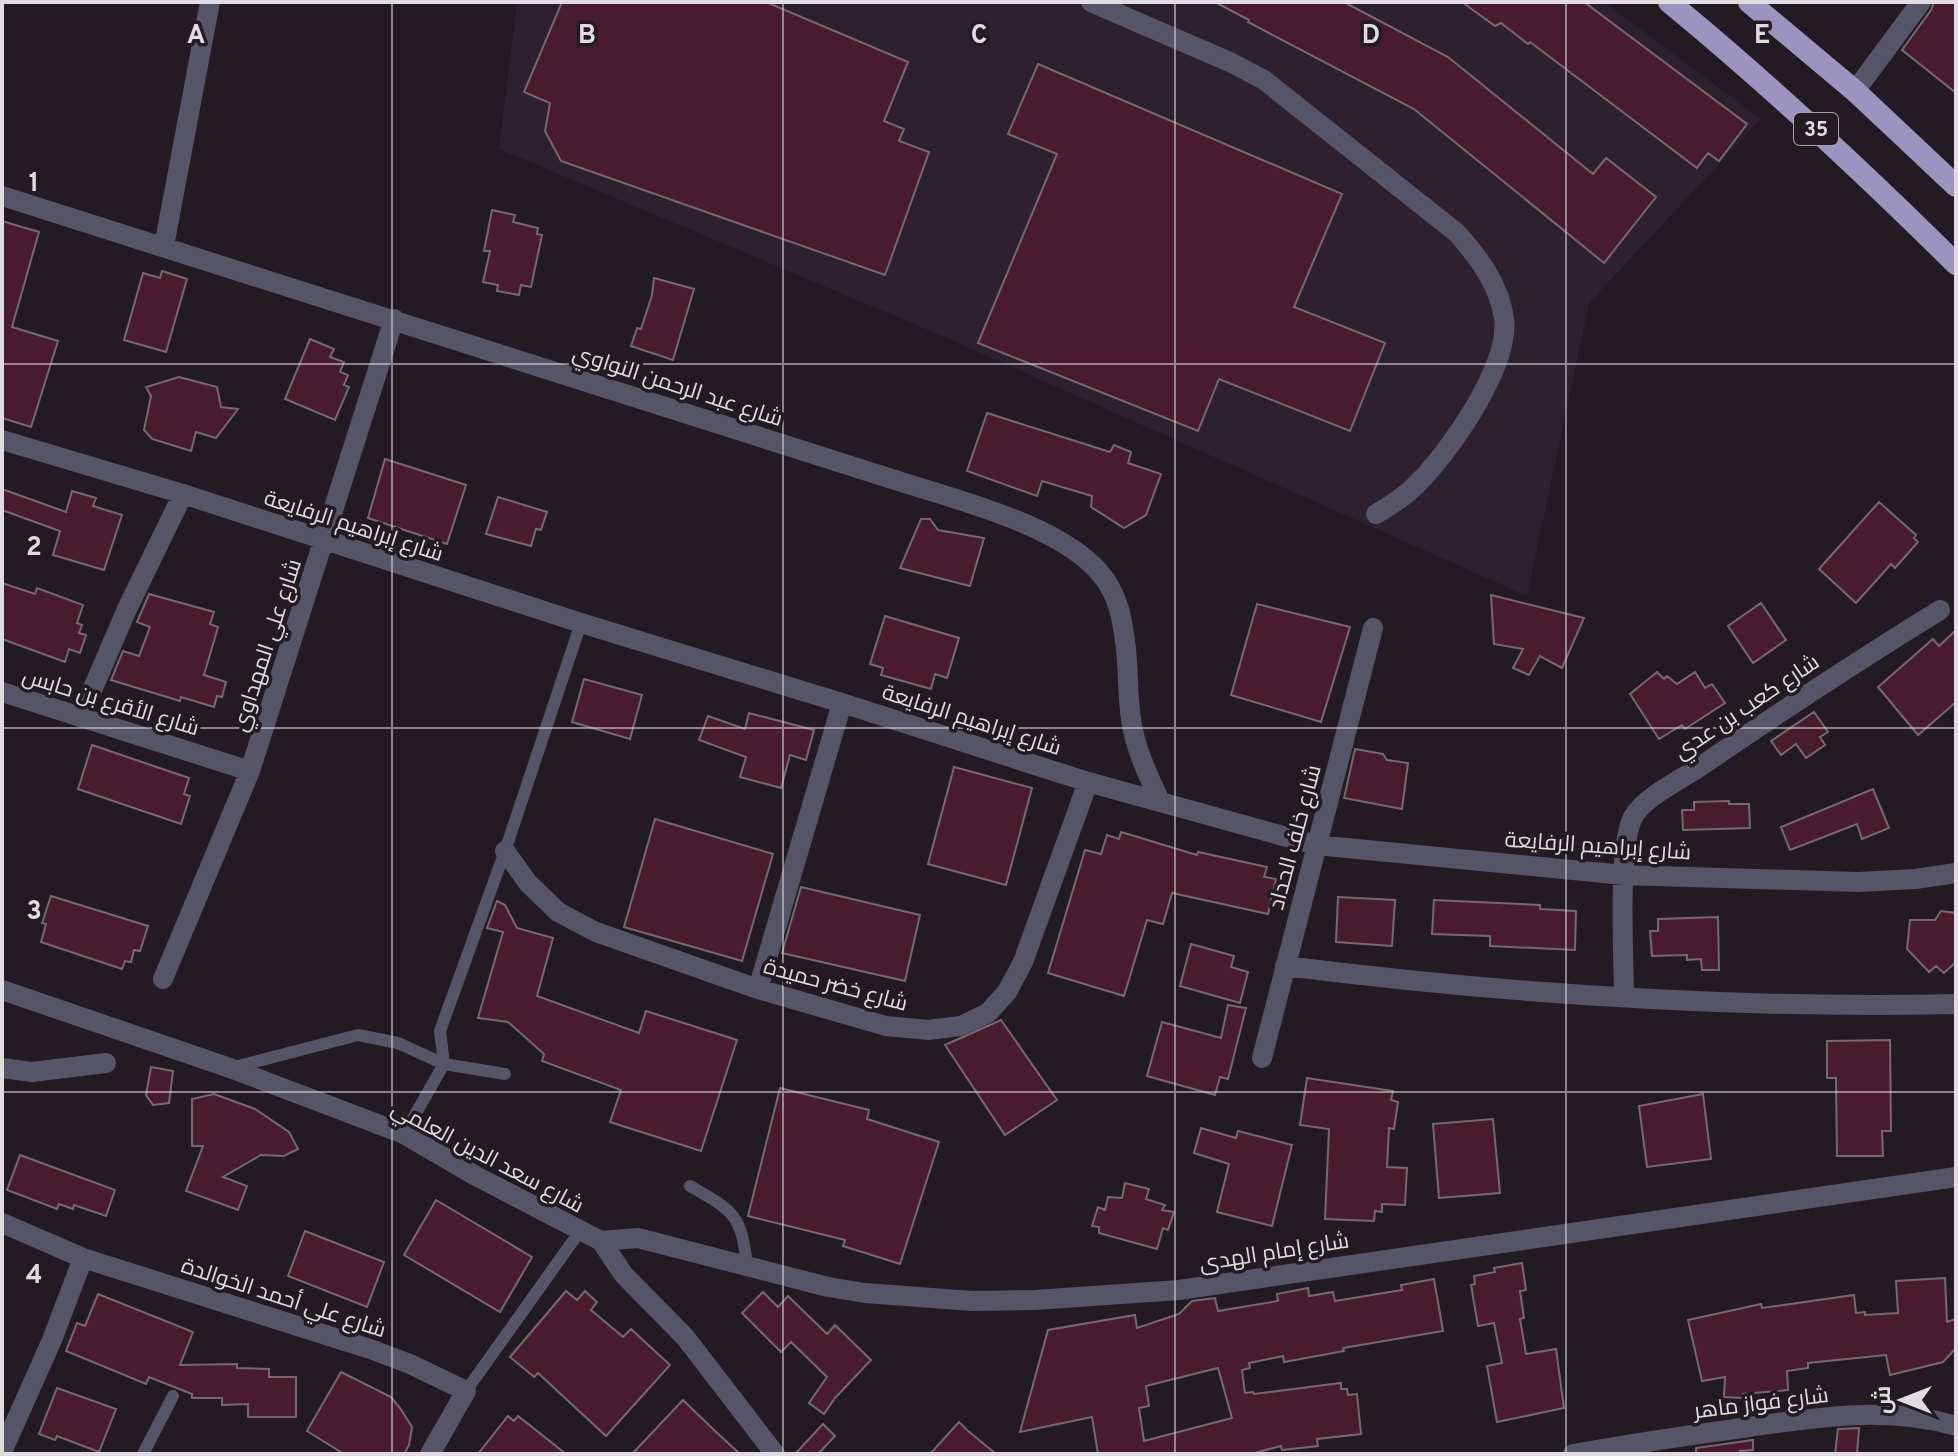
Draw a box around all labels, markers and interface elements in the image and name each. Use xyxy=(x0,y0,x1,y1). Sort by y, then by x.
text: A xyxy=(187,20,205,53)
text: B xyxy=(578,20,596,53)
text: C xyxy=(971,20,987,53)
text: D xyxy=(1362,20,1380,53)
text: E xyxy=(1754,20,1770,53)
road number: 35 xyxy=(1794,113,1838,145)
text: 1 xyxy=(29,168,39,201)
street label: شارع عبد الرحمن النواوي xyxy=(569,341,786,435)
street label: شارع إبراهيم الرفايعة xyxy=(260,486,446,569)
text: 2 xyxy=(26,532,42,565)
street label: شارع علي المهداوي xyxy=(228,556,310,736)
street label: شارع كعب بن عدي xyxy=(1670,649,1826,768)
street label: شارع الأقرع بن حابس xyxy=(19,664,202,743)
street label: شارع إبراهيم الرفايعة xyxy=(878,680,1064,763)
street label: شارع خلف الحداد xyxy=(1264,762,1329,913)
street label: شارع إبراهيم الرفايعة xyxy=(1504,828,1692,867)
text: 3 xyxy=(26,896,42,929)
street label: شارع خضر حميدة xyxy=(760,954,910,1019)
street label: شارع سعد الدين العلمي xyxy=(386,1096,588,1221)
street label: شارع إمام الهدى xyxy=(1198,1228,1351,1279)
street label: شارع علي أحمد الخوالدة xyxy=(177,1252,390,1346)
text: 4 xyxy=(26,1260,42,1293)
north arrow xyxy=(1862,1360,1942,1440)
street label: شارع فواز ماهر xyxy=(1690,1383,1830,1426)
text: ش xyxy=(1871,1386,1898,1414)

